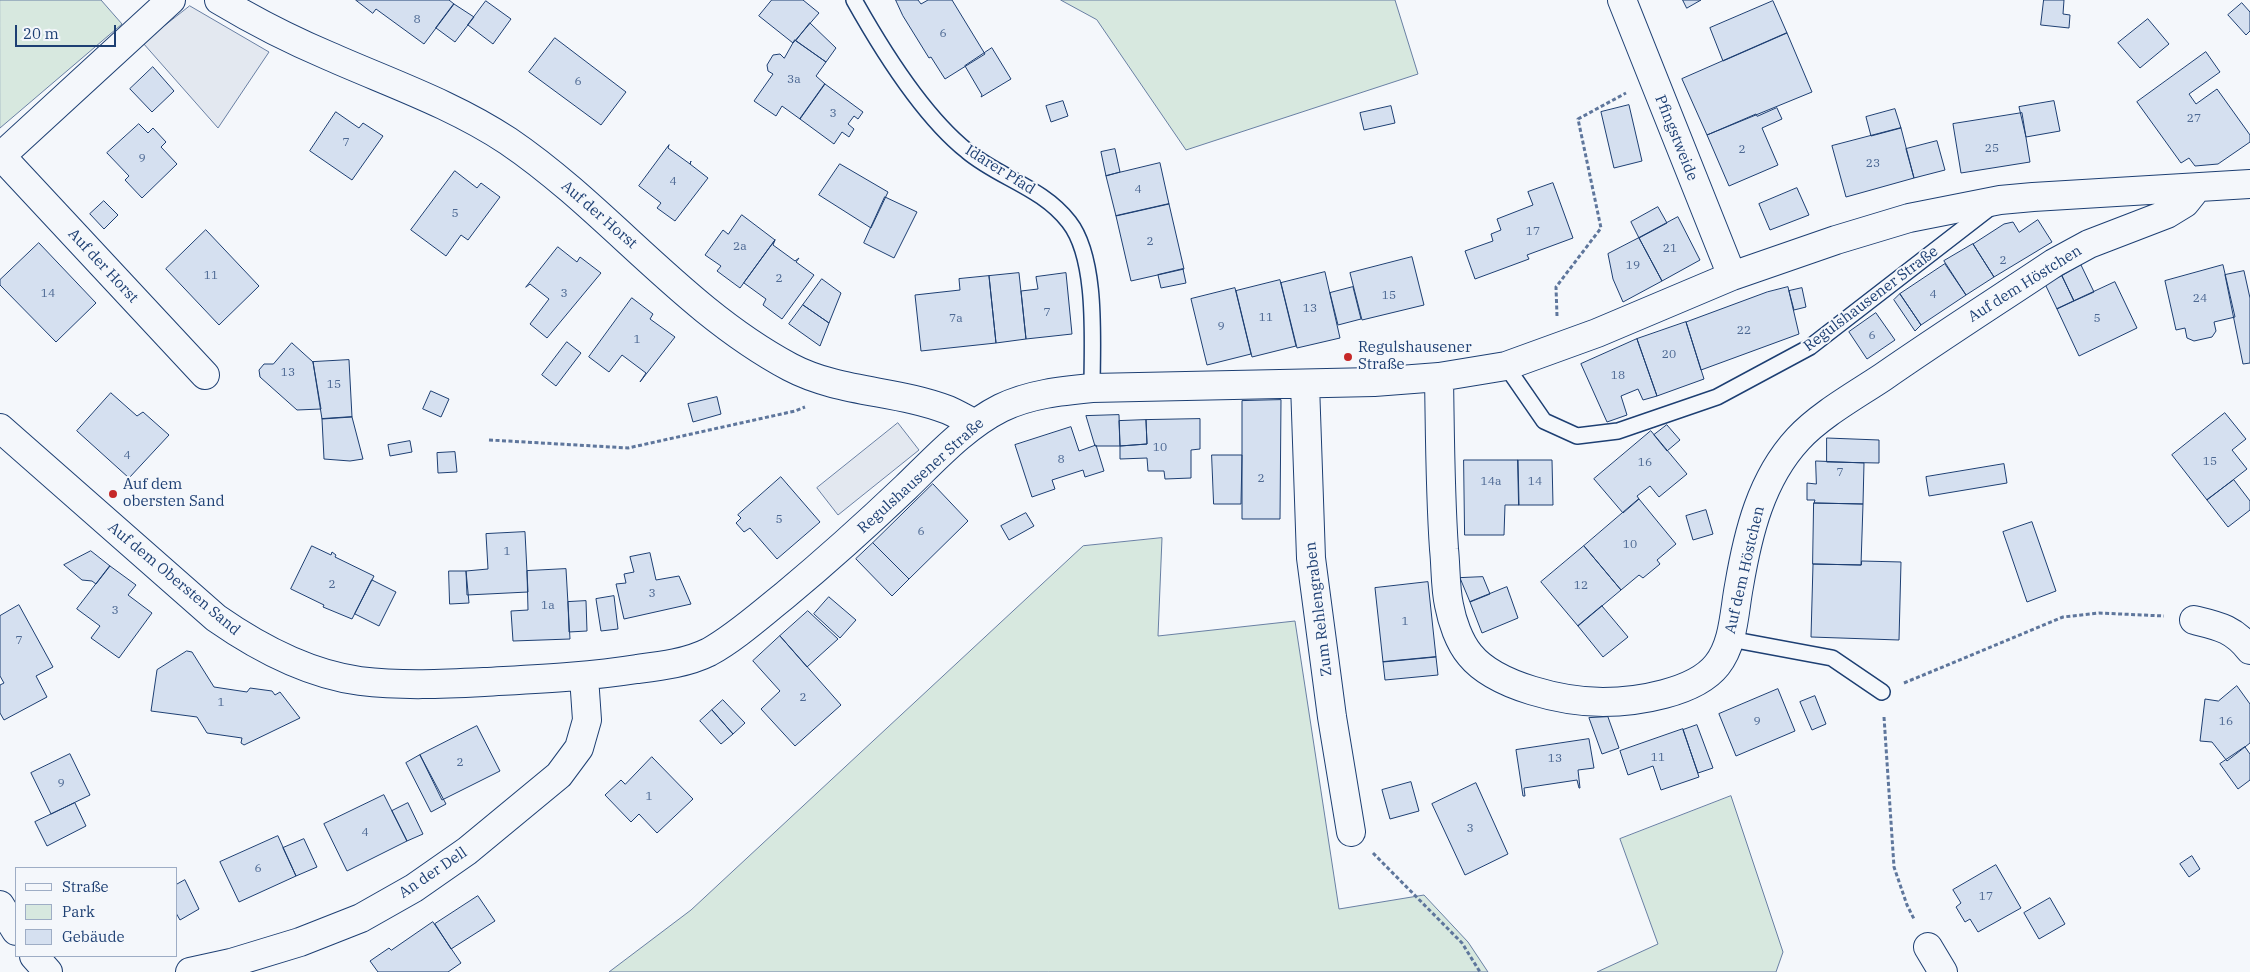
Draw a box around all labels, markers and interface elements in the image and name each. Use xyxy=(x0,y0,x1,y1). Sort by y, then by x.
house number: 8 xyxy=(413,13,421,27)
scale bar xyxy=(18,15,119,47)
text: 20 m xyxy=(23,24,59,43)
house number: 6 xyxy=(939,27,947,41)
house number: 3a xyxy=(787,73,801,87)
house number: 6 xyxy=(574,75,582,89)
street label: Pfingstweide xyxy=(1651,93,1701,183)
house number: 3 xyxy=(829,107,837,121)
house number: 27 xyxy=(2187,112,2201,126)
house number: 7 xyxy=(342,136,350,150)
street label: Idarer Pfad xyxy=(962,141,1038,199)
house number: 25 xyxy=(1985,142,1999,156)
house number: 2 xyxy=(1738,143,1746,157)
house number: 9 xyxy=(138,152,146,166)
house number: 23 xyxy=(1866,157,1880,171)
house number: 4 xyxy=(669,175,677,189)
street label: Auf der Horst xyxy=(557,177,641,253)
house number: 4 xyxy=(1134,183,1142,197)
house number: 5 xyxy=(451,207,459,221)
street label: Auf der Horst xyxy=(64,225,142,307)
house number: 17 xyxy=(1526,225,1540,239)
house number: 2 xyxy=(1146,235,1154,249)
house number: 2a xyxy=(733,240,747,254)
house number: 21 xyxy=(1663,242,1677,256)
street label: Auf dem Höstchen xyxy=(1965,242,2085,326)
street label: Regulshausener Straße xyxy=(1800,243,1942,355)
house number: 2 xyxy=(1999,254,2007,268)
house number: 19 xyxy=(1626,259,1640,273)
house number: 11 xyxy=(204,269,218,283)
house number: 2 xyxy=(775,272,783,286)
house number: 14 xyxy=(41,287,55,301)
house number: 3 xyxy=(560,287,568,301)
house number: 4 xyxy=(1929,288,1937,302)
house number: 15 xyxy=(1382,289,1396,303)
house number: 24 xyxy=(2193,292,2207,306)
house number: 13 xyxy=(1303,302,1317,316)
house number: 7 xyxy=(1043,306,1051,320)
house number: 11 xyxy=(1259,311,1273,325)
house number: 7a xyxy=(949,312,963,326)
house number: 5 xyxy=(2093,312,2101,326)
house number: 9 xyxy=(1217,320,1225,334)
house number: 22 xyxy=(1737,324,1751,338)
house number: 6 xyxy=(1868,329,1876,343)
house number: 1 xyxy=(633,333,641,347)
place label: Regulshausener Straße xyxy=(1358,339,1472,374)
house number: 20 xyxy=(1662,348,1676,362)
marker: Regulshausener Straße xyxy=(1342,351,1354,363)
house number: 13 xyxy=(281,366,295,380)
house number: 18 xyxy=(1611,369,1625,383)
house number: 15 xyxy=(327,378,341,392)
street label: Regulshausener Straße xyxy=(854,415,988,537)
house number: 10 xyxy=(1153,441,1167,455)
house number: 4 xyxy=(123,449,131,463)
house number: 8 xyxy=(1057,453,1065,467)
house number: 15 xyxy=(2203,455,2217,469)
house number: 16 xyxy=(1638,456,1652,470)
house number: 7 xyxy=(1836,466,1844,480)
house number: 2 xyxy=(1257,472,1265,486)
house number: 14a xyxy=(1481,475,1501,489)
house number: 14 xyxy=(1528,475,1542,489)
place label: Auf dem obersten Sand xyxy=(123,476,225,511)
marker: Auf dem obersten Sand xyxy=(107,488,119,500)
street label: Auf dem Höstchen xyxy=(1722,504,1768,636)
house number: 5 xyxy=(775,513,783,527)
street label: Auf dem Obersten Sand xyxy=(104,519,244,639)
house number: 6 xyxy=(917,525,925,539)
house number: 10 xyxy=(1623,538,1637,552)
street label: Zum Rehlengraben xyxy=(1302,541,1336,677)
house number: 1 xyxy=(503,545,511,559)
house number: 2 xyxy=(328,578,336,592)
house number: 12 xyxy=(1574,579,1588,593)
house number: 3 xyxy=(648,587,656,601)
house number: 1a xyxy=(541,599,555,613)
house number: 3 xyxy=(111,604,119,618)
house number: 1 xyxy=(1401,615,1409,629)
house number: 7 xyxy=(15,634,23,648)
house number: 2 xyxy=(799,691,807,705)
house number: 1 xyxy=(217,696,225,710)
house number: 9 xyxy=(1753,715,1761,729)
house number: 16 xyxy=(2219,715,2233,729)
house number: 11 xyxy=(1651,751,1665,765)
house number: 13 xyxy=(1548,752,1562,766)
house number: 2 xyxy=(456,756,464,770)
house number: 9 xyxy=(57,777,65,791)
house number: 1 xyxy=(645,790,653,804)
house number: 3 xyxy=(1466,822,1474,836)
house number: 4 xyxy=(361,826,369,840)
street label: An der Dell xyxy=(396,844,470,902)
house number: 6 xyxy=(254,862,262,876)
legend xyxy=(15,867,178,957)
text: Straße xyxy=(62,877,109,896)
house number: 17 xyxy=(1979,890,1993,904)
text: Park xyxy=(62,902,95,921)
text: Gebäude xyxy=(62,927,125,946)

